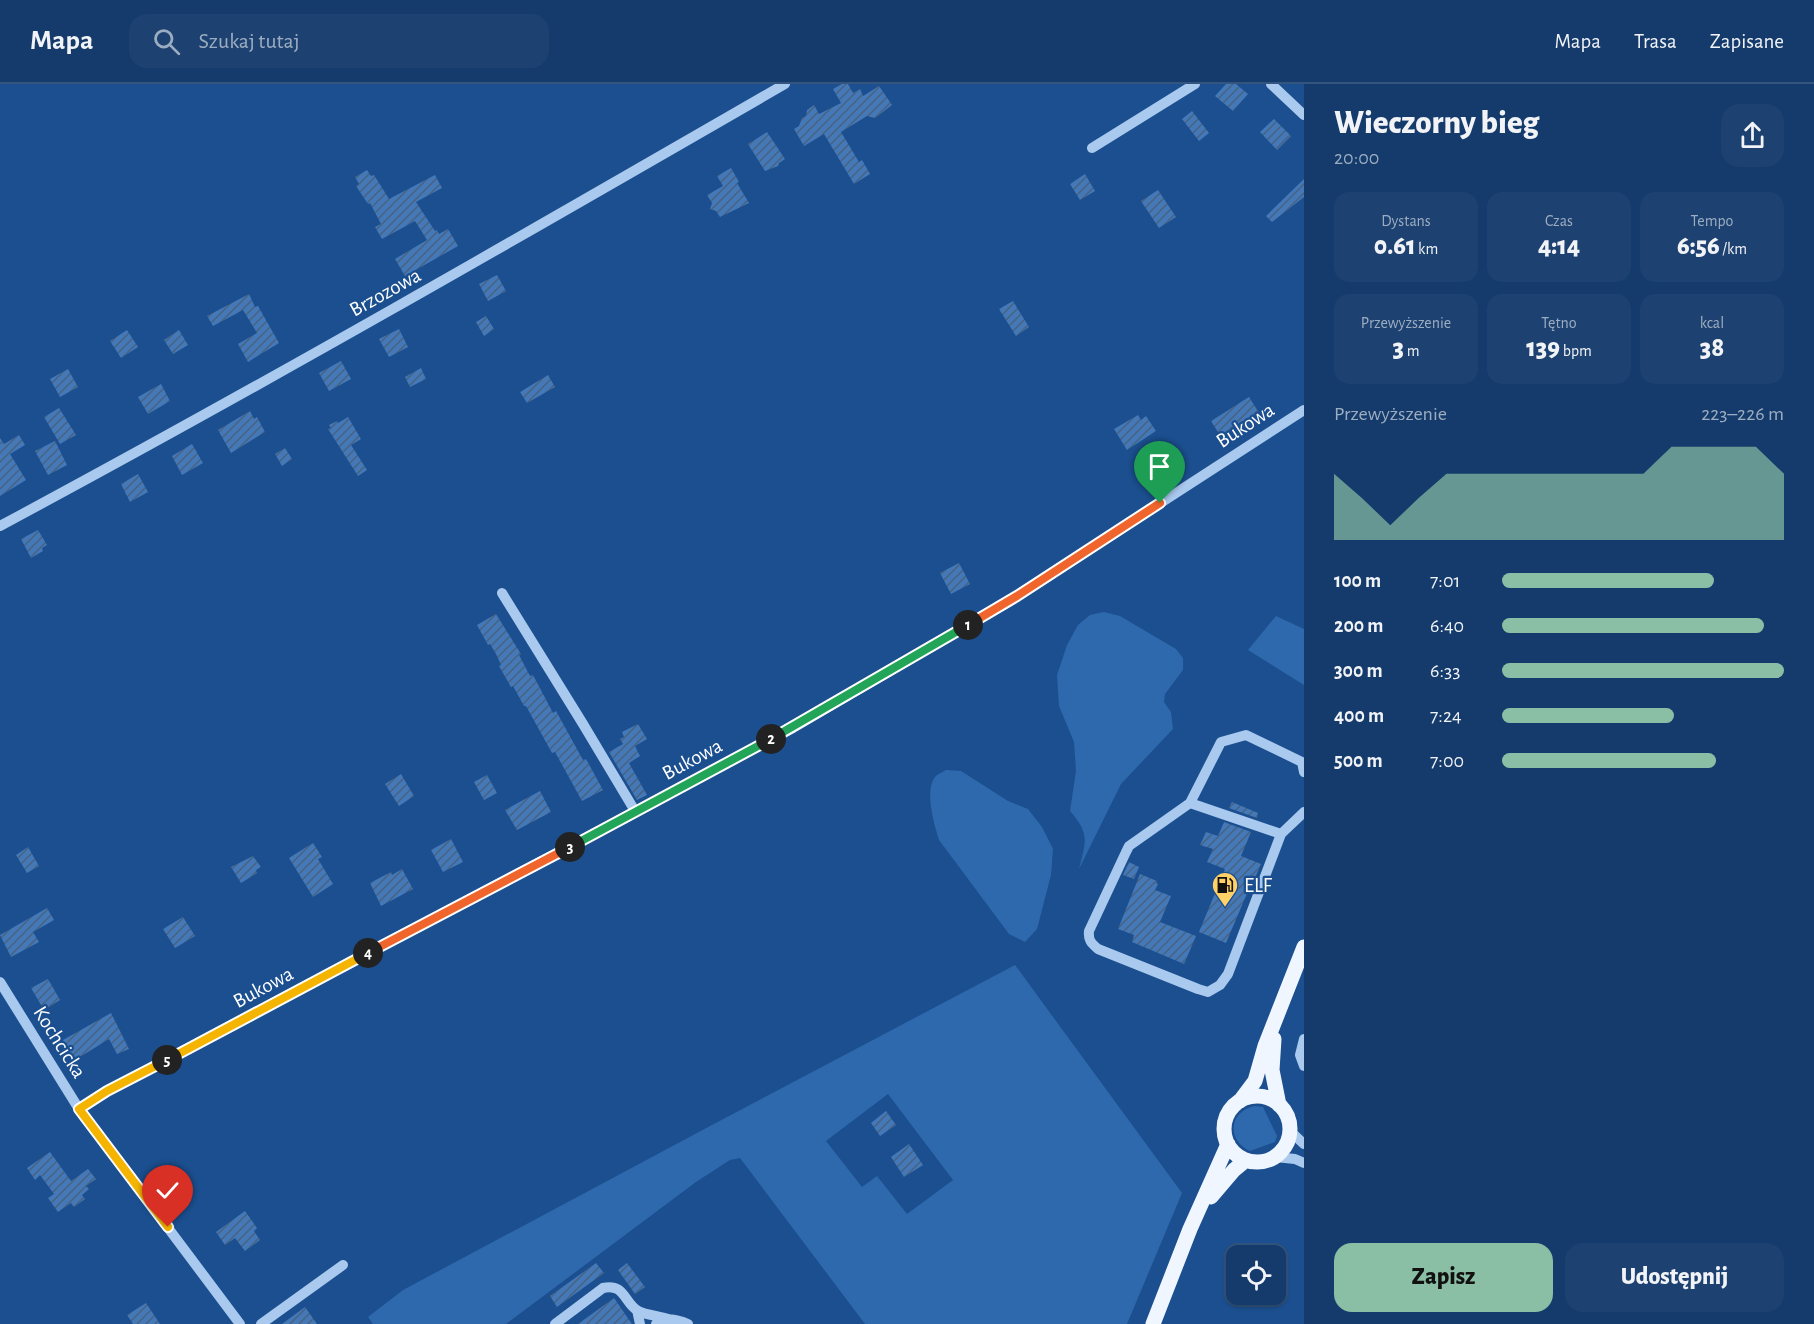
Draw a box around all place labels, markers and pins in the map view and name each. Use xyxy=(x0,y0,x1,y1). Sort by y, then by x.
pin xyxy=(1134,441,1185,503)
pin: 1 xyxy=(953,610,983,640)
pin: 2 xyxy=(756,724,786,754)
pin: 3 xyxy=(555,832,585,862)
fuel station icon: ELF xyxy=(1210,870,1240,908)
place label: ELF xyxy=(1244,875,1273,896)
pin: 4 xyxy=(353,938,383,968)
pin: 5 xyxy=(152,1045,182,1075)
pin xyxy=(142,1165,193,1227)

